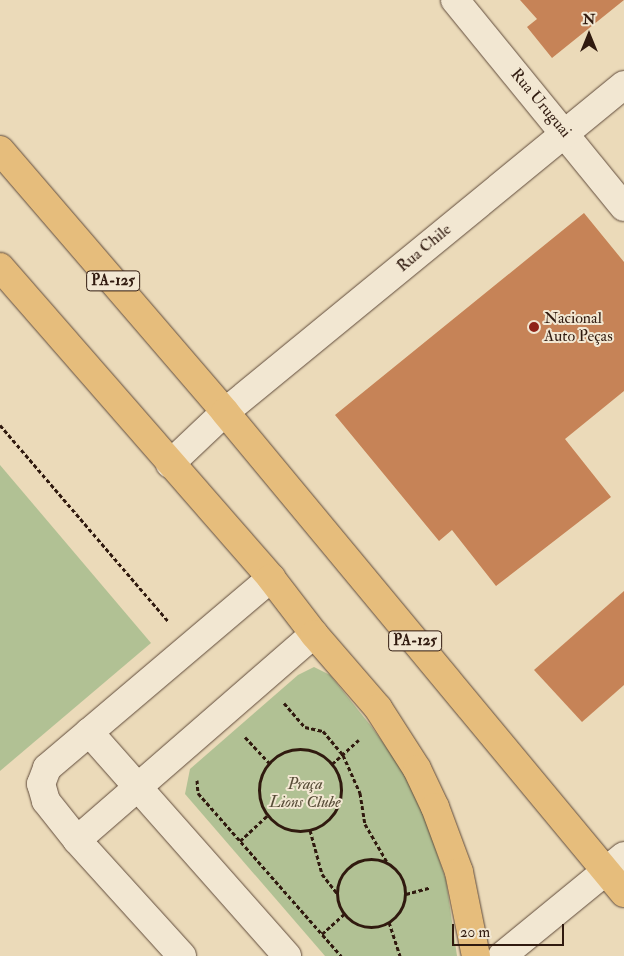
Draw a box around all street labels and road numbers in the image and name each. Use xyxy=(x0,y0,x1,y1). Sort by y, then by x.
street label: Rua Uruguai xyxy=(507,65,575,141)
street label: Rua Chile xyxy=(393,220,455,276)
road number: PA-125 xyxy=(86,268,140,294)
road number: PA-125 xyxy=(388,628,442,654)

